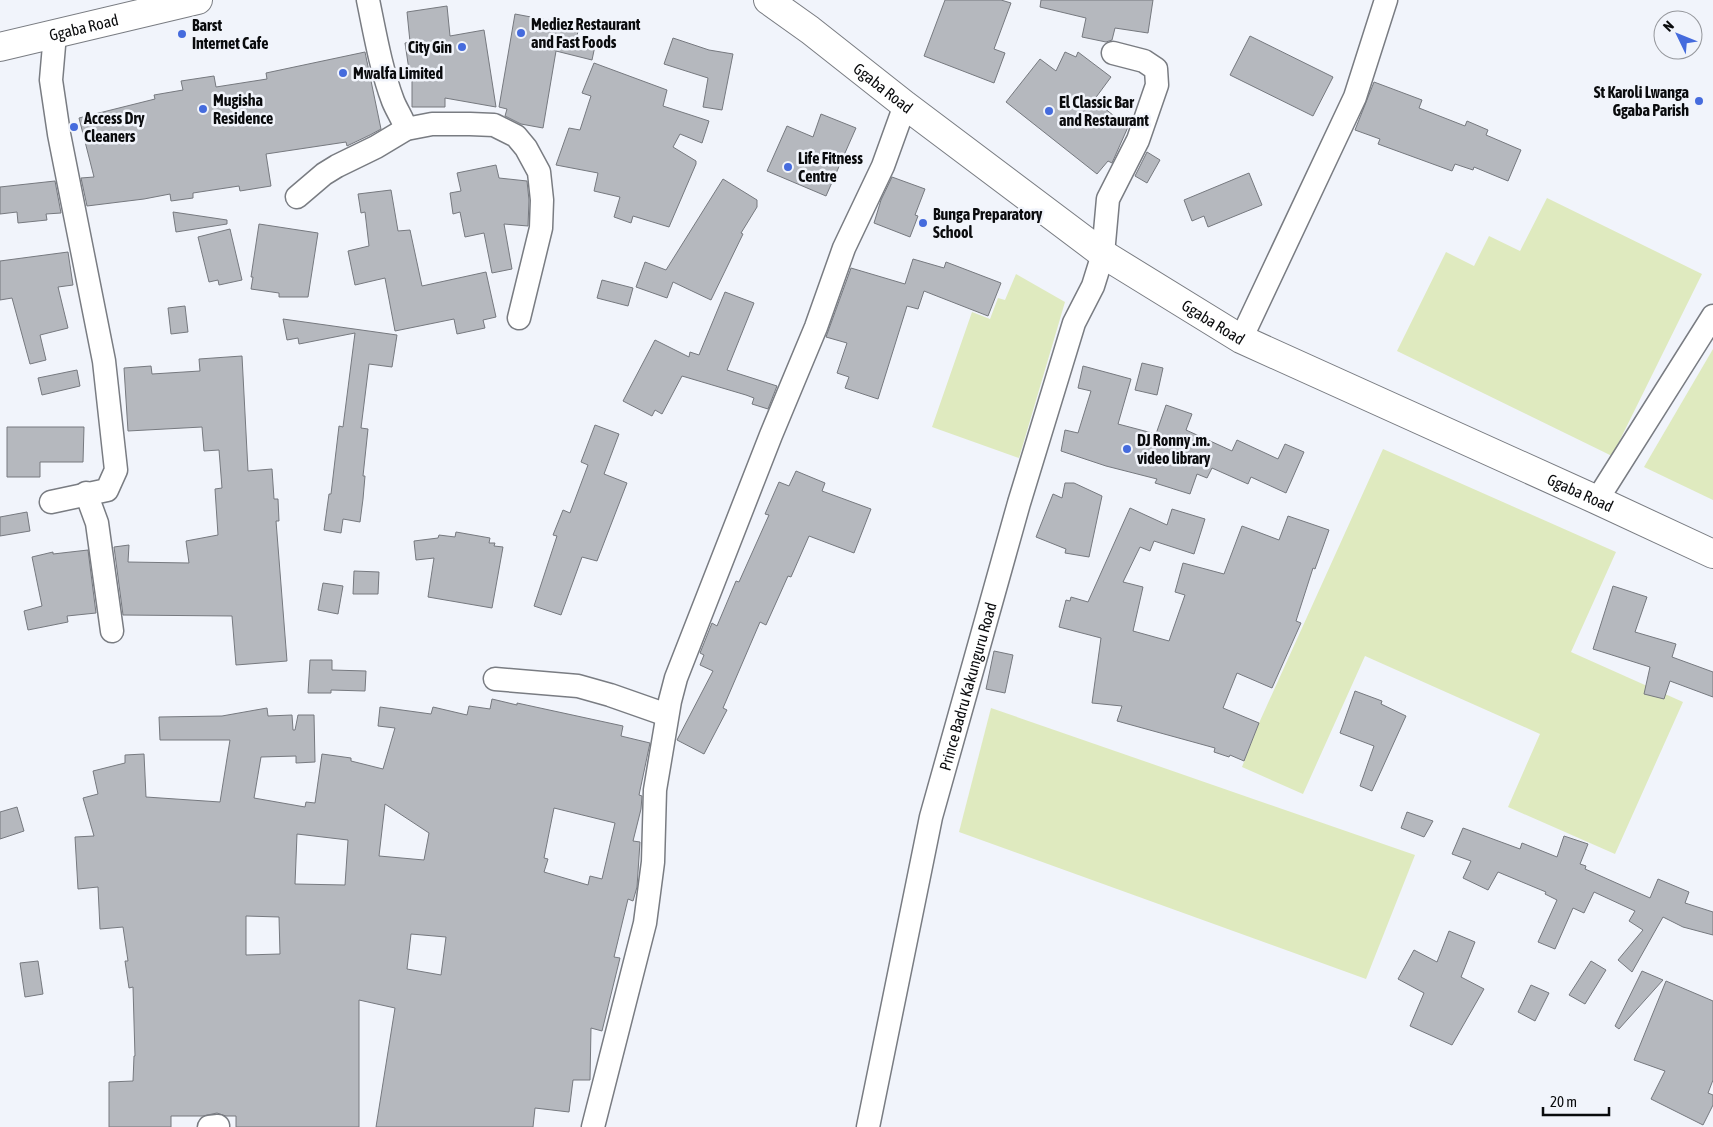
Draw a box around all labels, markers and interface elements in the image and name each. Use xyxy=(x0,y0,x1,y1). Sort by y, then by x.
street label: Ggaba Road xyxy=(47,10,120,44)
north arrow xyxy=(1653,10,1703,60)
place label: Mediez Restaurant and Fast Foods xyxy=(531,15,641,51)
place label: Barst Internet Cafe xyxy=(192,16,268,52)
text: N xyxy=(1660,18,1677,35)
marker: Mediez Restaurant and Fast Foods xyxy=(515,27,527,39)
marker: Barst Internet Cafe xyxy=(176,28,188,40)
place label: City Gin xyxy=(408,38,452,56)
marker: City Gin xyxy=(456,41,468,53)
street label: Ggaba Road xyxy=(850,59,916,117)
place label: Mwalfa Limited xyxy=(353,64,444,82)
marker: Mwalfa Limited xyxy=(337,67,349,79)
place label: St Karoli Lwanga Ggaba Parish xyxy=(1594,83,1689,119)
place label: Mugisha Residence xyxy=(213,91,273,127)
place label: El Classic Bar and Restaurant xyxy=(1059,93,1149,129)
marker: St Karoli Lwanga Ggaba Parish xyxy=(1693,95,1705,107)
marker: Mugisha Residence xyxy=(197,103,209,115)
marker: El Classic Bar and Restaurant xyxy=(1043,105,1055,117)
place label: Access Dry Cleaners xyxy=(83,109,145,145)
marker: Access Dry Cleaners xyxy=(68,121,80,133)
place label: Life Fitness Centre xyxy=(798,149,863,185)
marker: Life Fitness Centre xyxy=(782,161,794,173)
place label: Bunga Preparatory School xyxy=(933,205,1043,241)
marker: Bunga Preparatory School xyxy=(917,217,929,229)
street label: Ggaba Road xyxy=(1179,296,1248,348)
place label: DJ Ronny .m. video library xyxy=(1137,431,1211,467)
marker: DJ Ronny .m. video library xyxy=(1121,443,1133,455)
street label: Ggaba Road xyxy=(1545,470,1616,515)
street label: Prince Badru Kakunguru Road xyxy=(935,600,1000,773)
scale bar xyxy=(1543,1084,1609,1116)
text: 20 m xyxy=(1550,1093,1577,1110)

